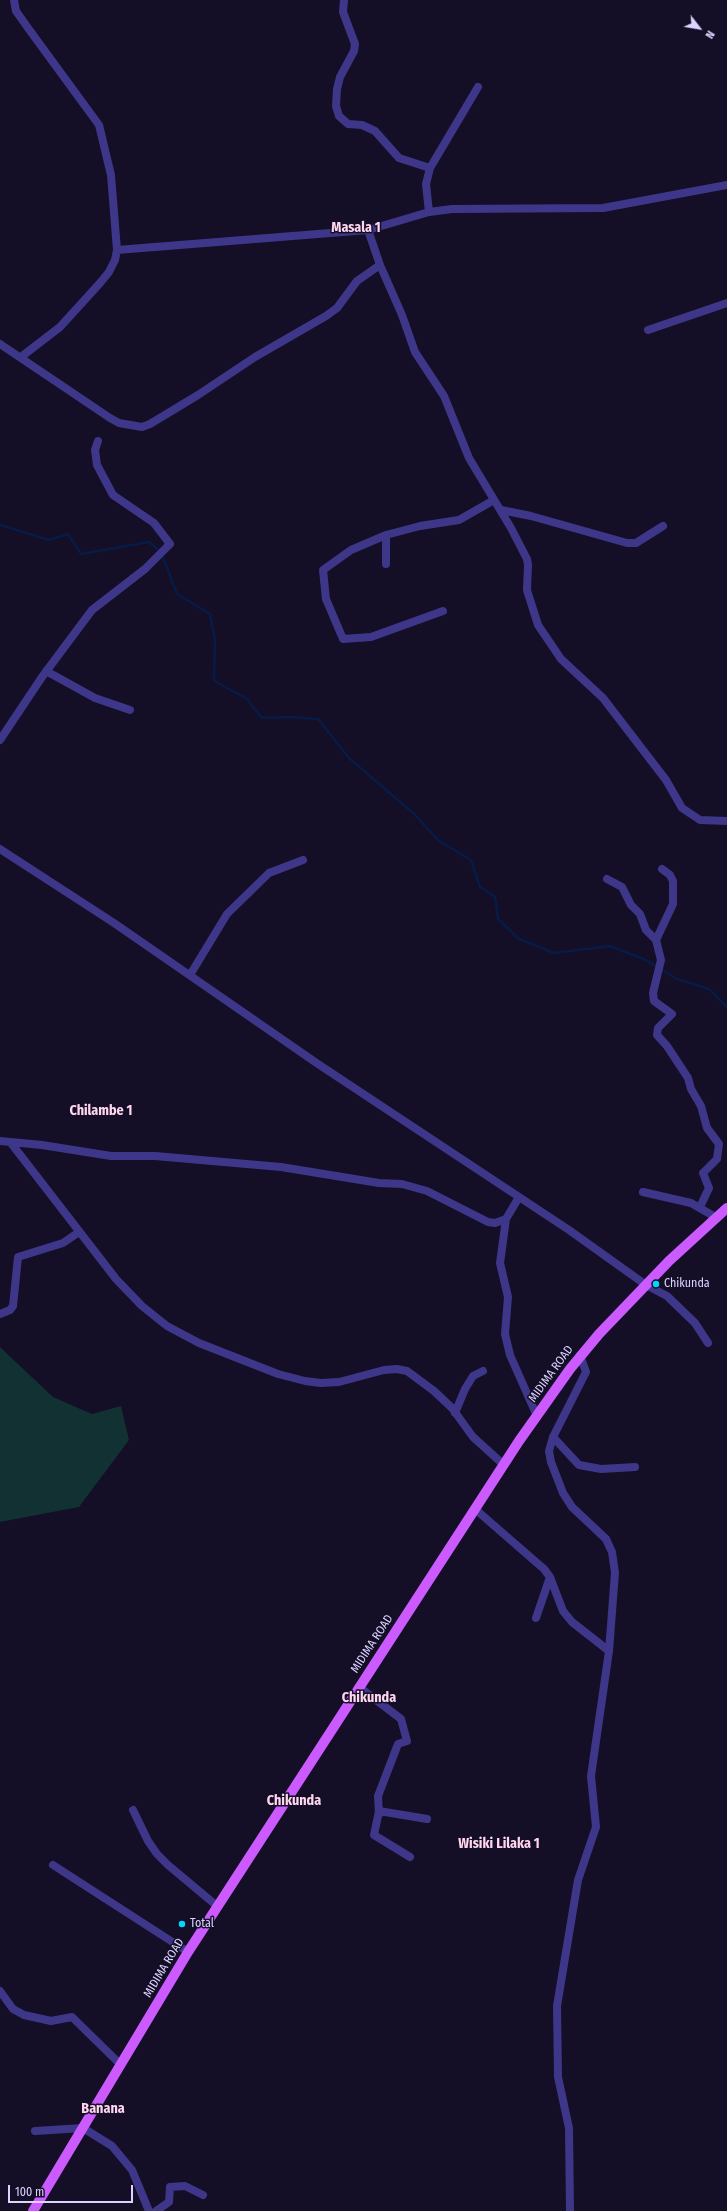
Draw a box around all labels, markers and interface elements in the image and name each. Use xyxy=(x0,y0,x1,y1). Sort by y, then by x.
north arrow xyxy=(679,8,719,48)
text: N xyxy=(702,28,717,41)
district label: Masala 1 xyxy=(331,220,381,236)
district label: Chilambe 1 xyxy=(69,1103,133,1119)
place label: Chikunda xyxy=(664,1277,710,1291)
marker: Chikunda xyxy=(651,1279,661,1289)
street label: MIDIMA ROAD xyxy=(526,1343,576,1405)
street label: MIDIMA ROAD xyxy=(348,1612,396,1676)
district label: Chikunda xyxy=(342,1690,396,1706)
district label: Chikunda xyxy=(267,1793,321,1809)
district label: Wisiki Lilaka 1 xyxy=(458,1836,540,1852)
place label: Total xyxy=(190,1917,214,1931)
marker: Total xyxy=(177,1919,187,1929)
street label: MIDIMA ROAD xyxy=(141,1936,187,2000)
district label: Banana xyxy=(81,2101,125,2117)
scale bar xyxy=(10,2177,135,2203)
text: 100 m xyxy=(15,2185,44,2199)

